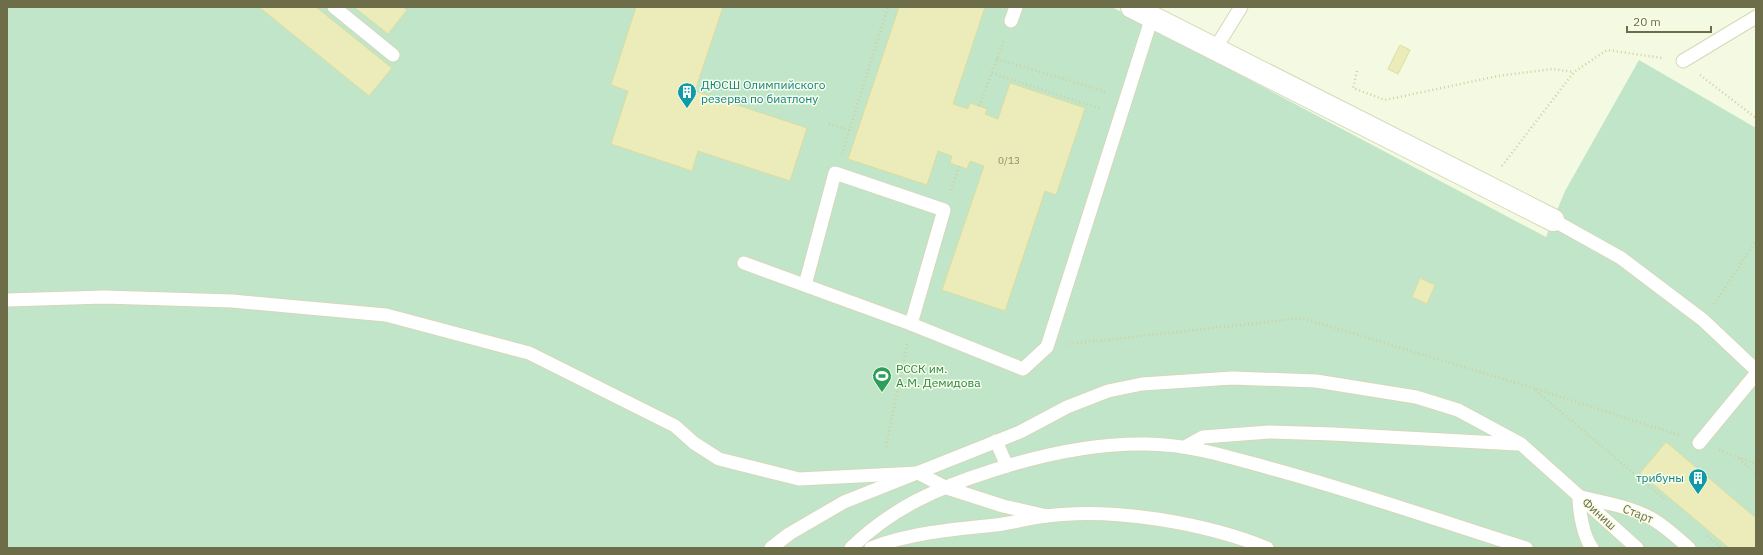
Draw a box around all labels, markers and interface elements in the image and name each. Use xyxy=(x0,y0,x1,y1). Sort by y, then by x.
scale bar xyxy=(1627,8,1711,34)
text: 20 m xyxy=(1633,14,1661,29)
place label: ДЮСШ Олимпийского резерва по биатлону xyxy=(701,77,826,106)
building icon: ДЮСШ Олимпийского резерва по биатлону xyxy=(676,81,698,109)
house number: 0/13 xyxy=(998,154,1020,167)
place label: РССК им. А.М. Демидова xyxy=(896,361,981,390)
sports icon: РССК им. А.М. Демидова xyxy=(871,365,893,393)
building icon: трибуны xyxy=(1687,467,1709,495)
place label: трибуны xyxy=(1636,470,1684,485)
street label: Финиш xyxy=(1579,494,1620,533)
street label: Старт xyxy=(1621,501,1656,527)

